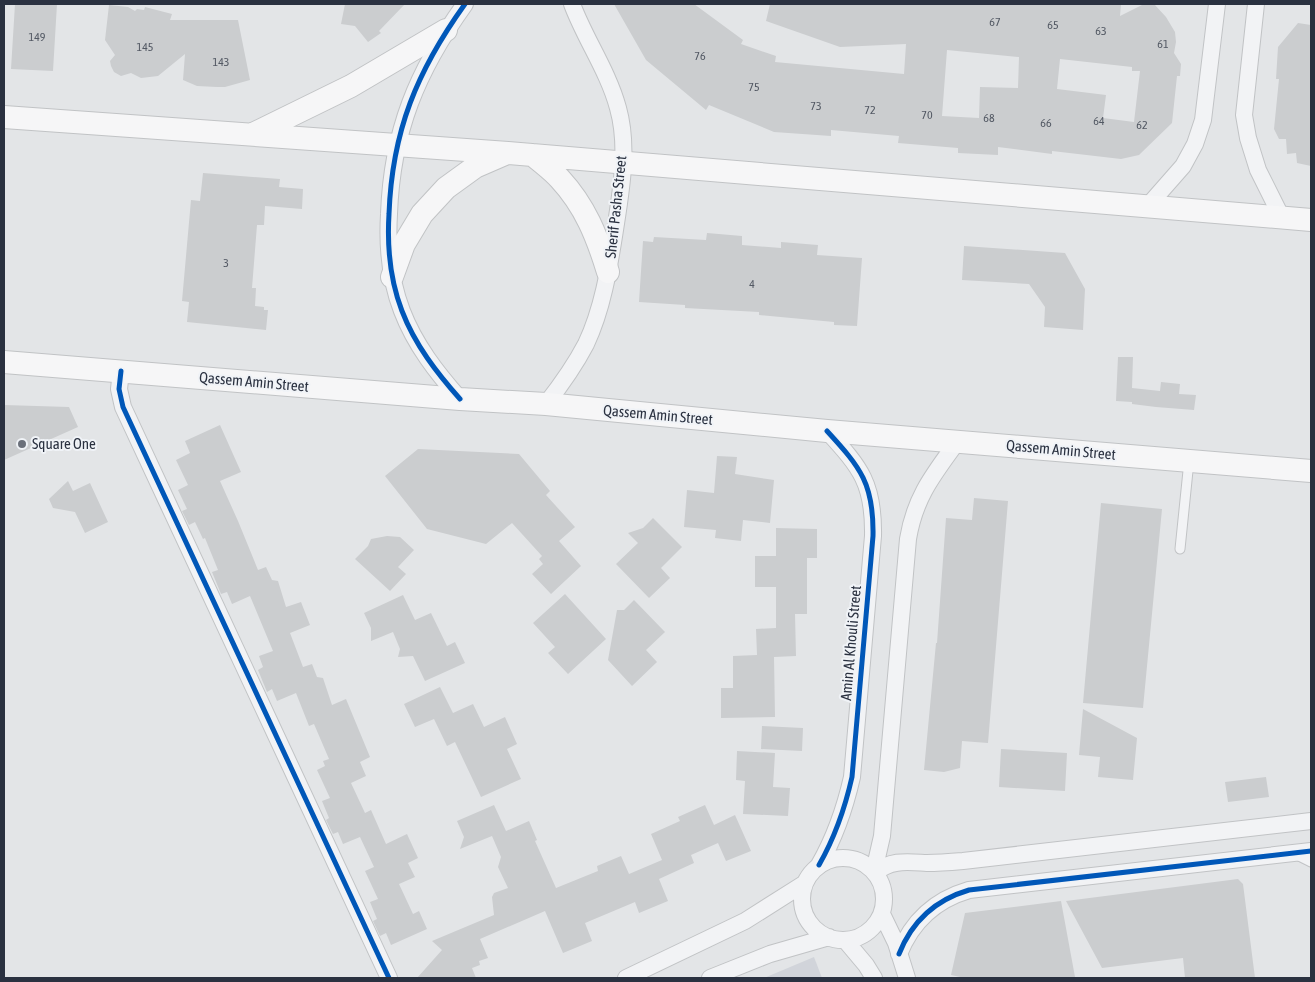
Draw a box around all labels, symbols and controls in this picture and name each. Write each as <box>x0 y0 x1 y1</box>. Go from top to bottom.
house number: 67 <box>989 15 1001 29</box>
house number: 65 <box>1047 18 1059 32</box>
house number: 63 <box>1095 24 1107 38</box>
house number: 149 <box>29 30 46 44</box>
house number: 61 <box>1157 37 1169 51</box>
house number: 145 <box>137 40 153 54</box>
house number: 76 <box>694 49 706 63</box>
house number: 143 <box>213 55 229 69</box>
house number: 75 <box>748 80 760 94</box>
house number: 73 <box>810 99 822 113</box>
house number: 72 <box>864 103 876 117</box>
house number: 70 <box>921 108 933 122</box>
house number: 68 <box>983 111 995 125</box>
house number: 64 <box>1093 114 1105 128</box>
house number: 66 <box>1040 116 1052 130</box>
house number: 62 <box>1136 118 1148 132</box>
street label: Sherif Pasha Street <box>602 155 629 259</box>
house number: 3 <box>223 256 229 270</box>
house number: 4 <box>749 277 755 291</box>
street label: Qassem Amin Street <box>199 368 309 395</box>
street label: Qassem Amin Street <box>603 401 713 428</box>
place label: Square One <box>32 435 96 452</box>
street label: Qassem Amin Street <box>1006 436 1116 463</box>
marker: Square One <box>16 438 28 450</box>
street label: Amin Al Khouli Street <box>837 585 864 701</box>

